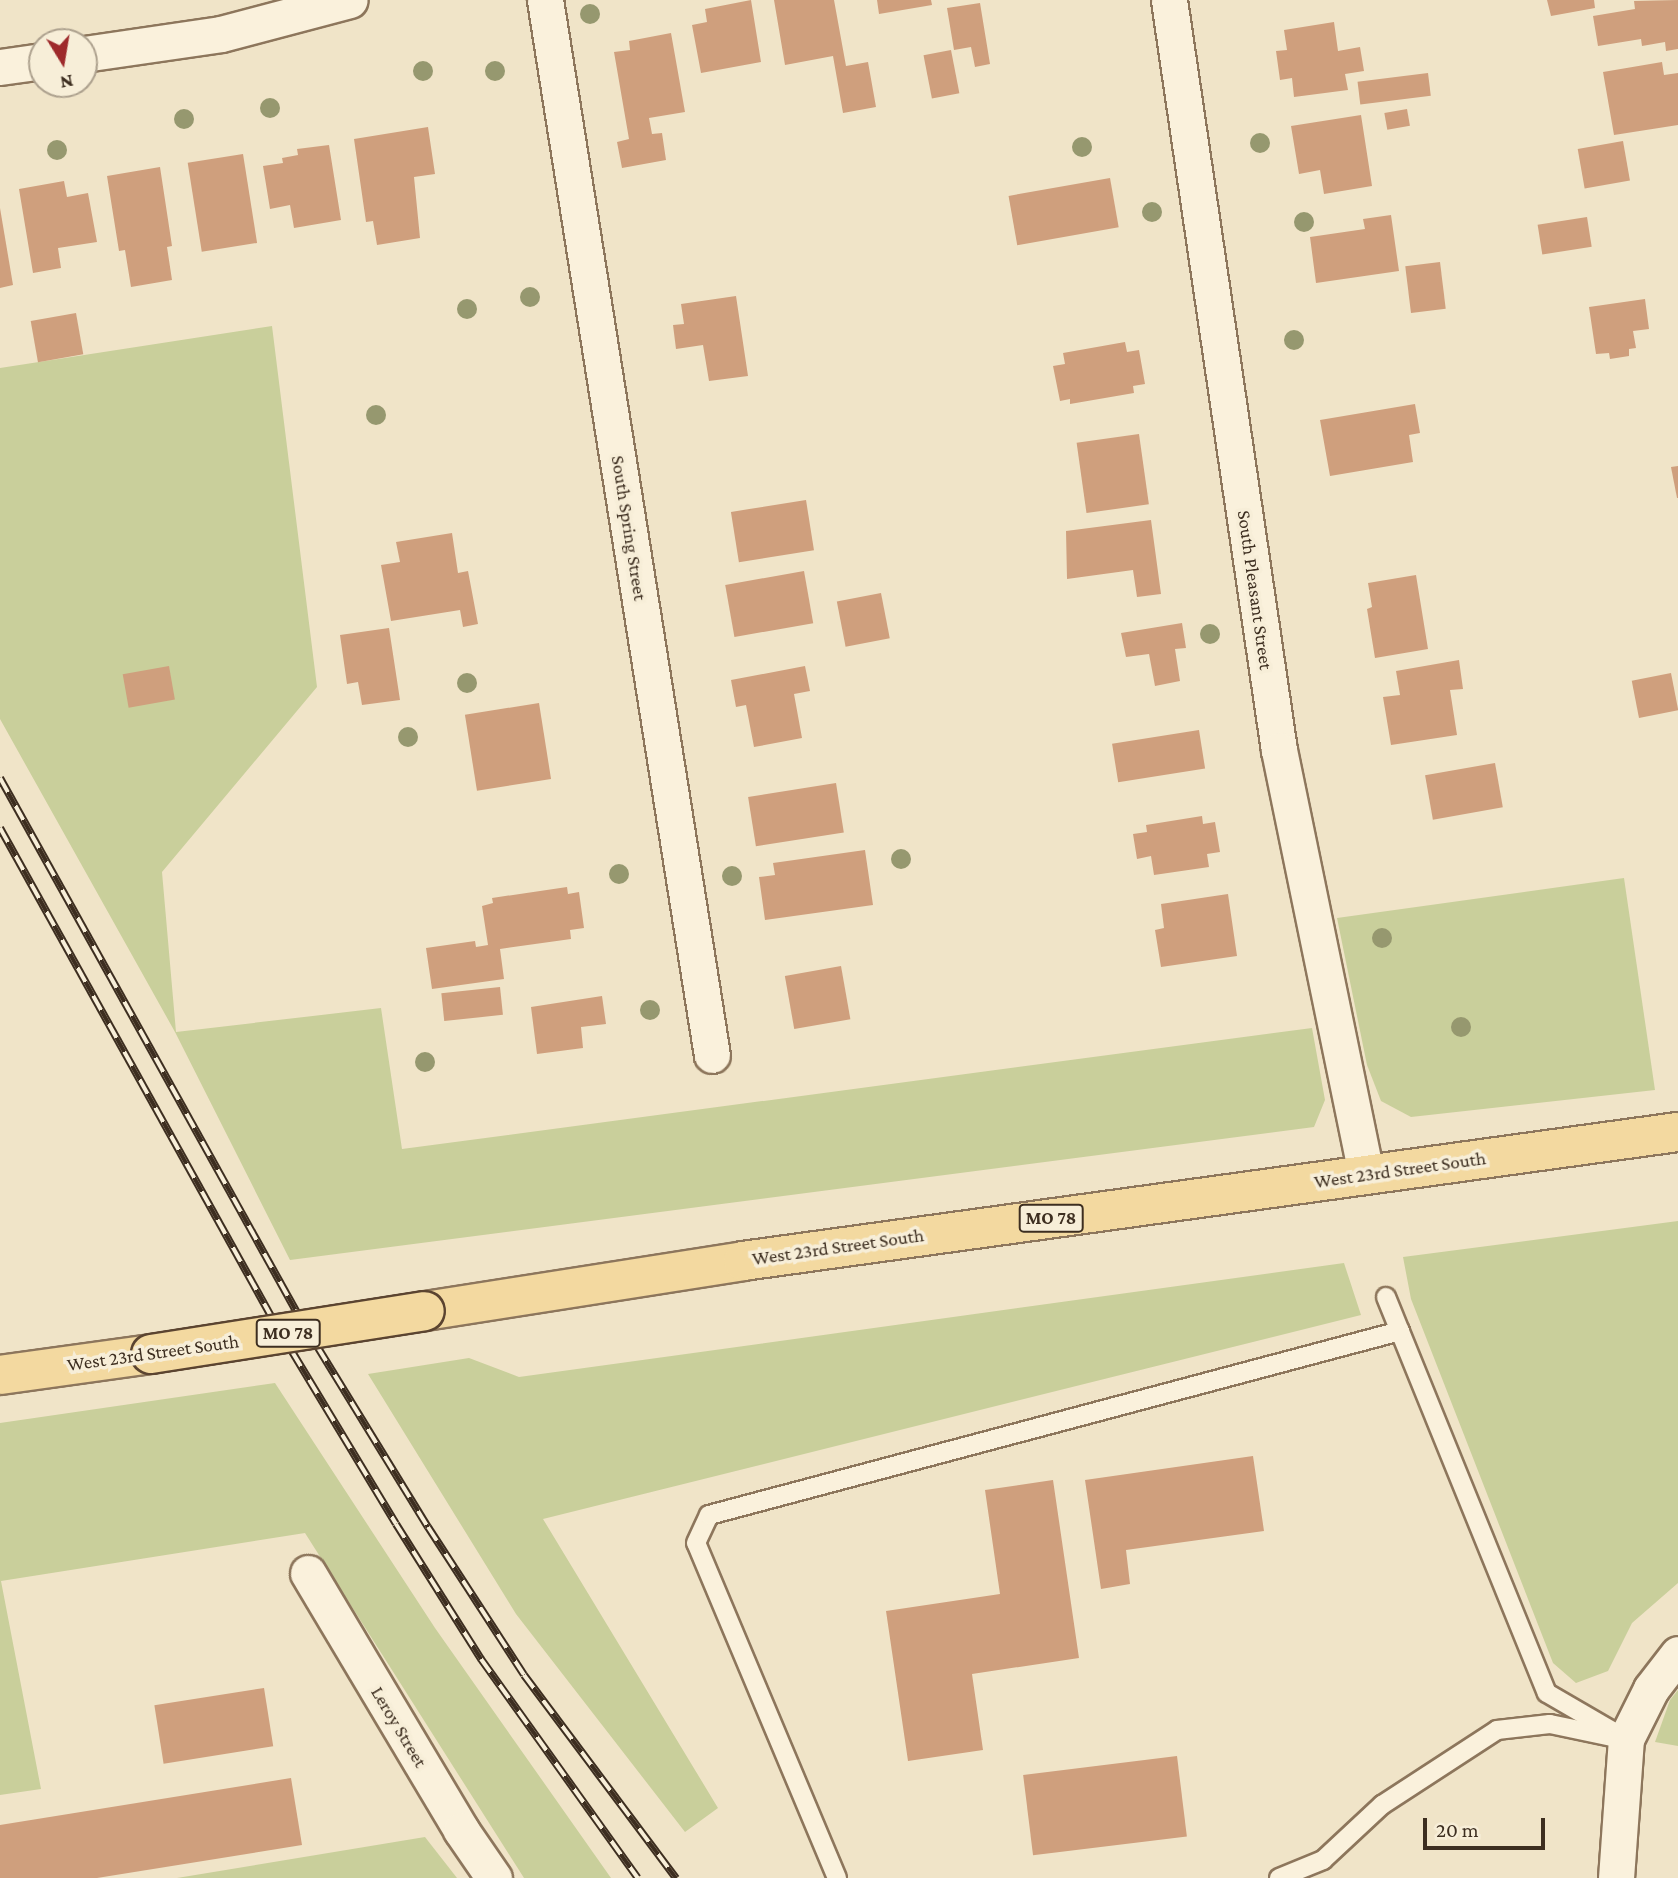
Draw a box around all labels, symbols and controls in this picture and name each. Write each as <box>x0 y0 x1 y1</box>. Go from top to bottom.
north arrow <box>28 28 98 98</box>
text: N <box>58 71 75 94</box>
street label: South Spring Street <box>606 454 652 602</box>
street label: South Pleasant Street <box>1233 509 1277 671</box>
street label: West 23rd Street South <box>1313 1147 1487 1193</box>
road number: MO 78 <box>1018 1204 1084 1232</box>
street label: West 23rd Street South <box>751 1224 925 1270</box>
road number: MO 78 <box>255 1318 321 1348</box>
street label: West 23rd Street South <box>66 1330 240 1376</box>
street label: Leroy Street <box>366 1682 432 1772</box>
scale bar <box>1426 1804 1548 1848</box>
text: 20 m <box>1436 1818 1479 1842</box>

